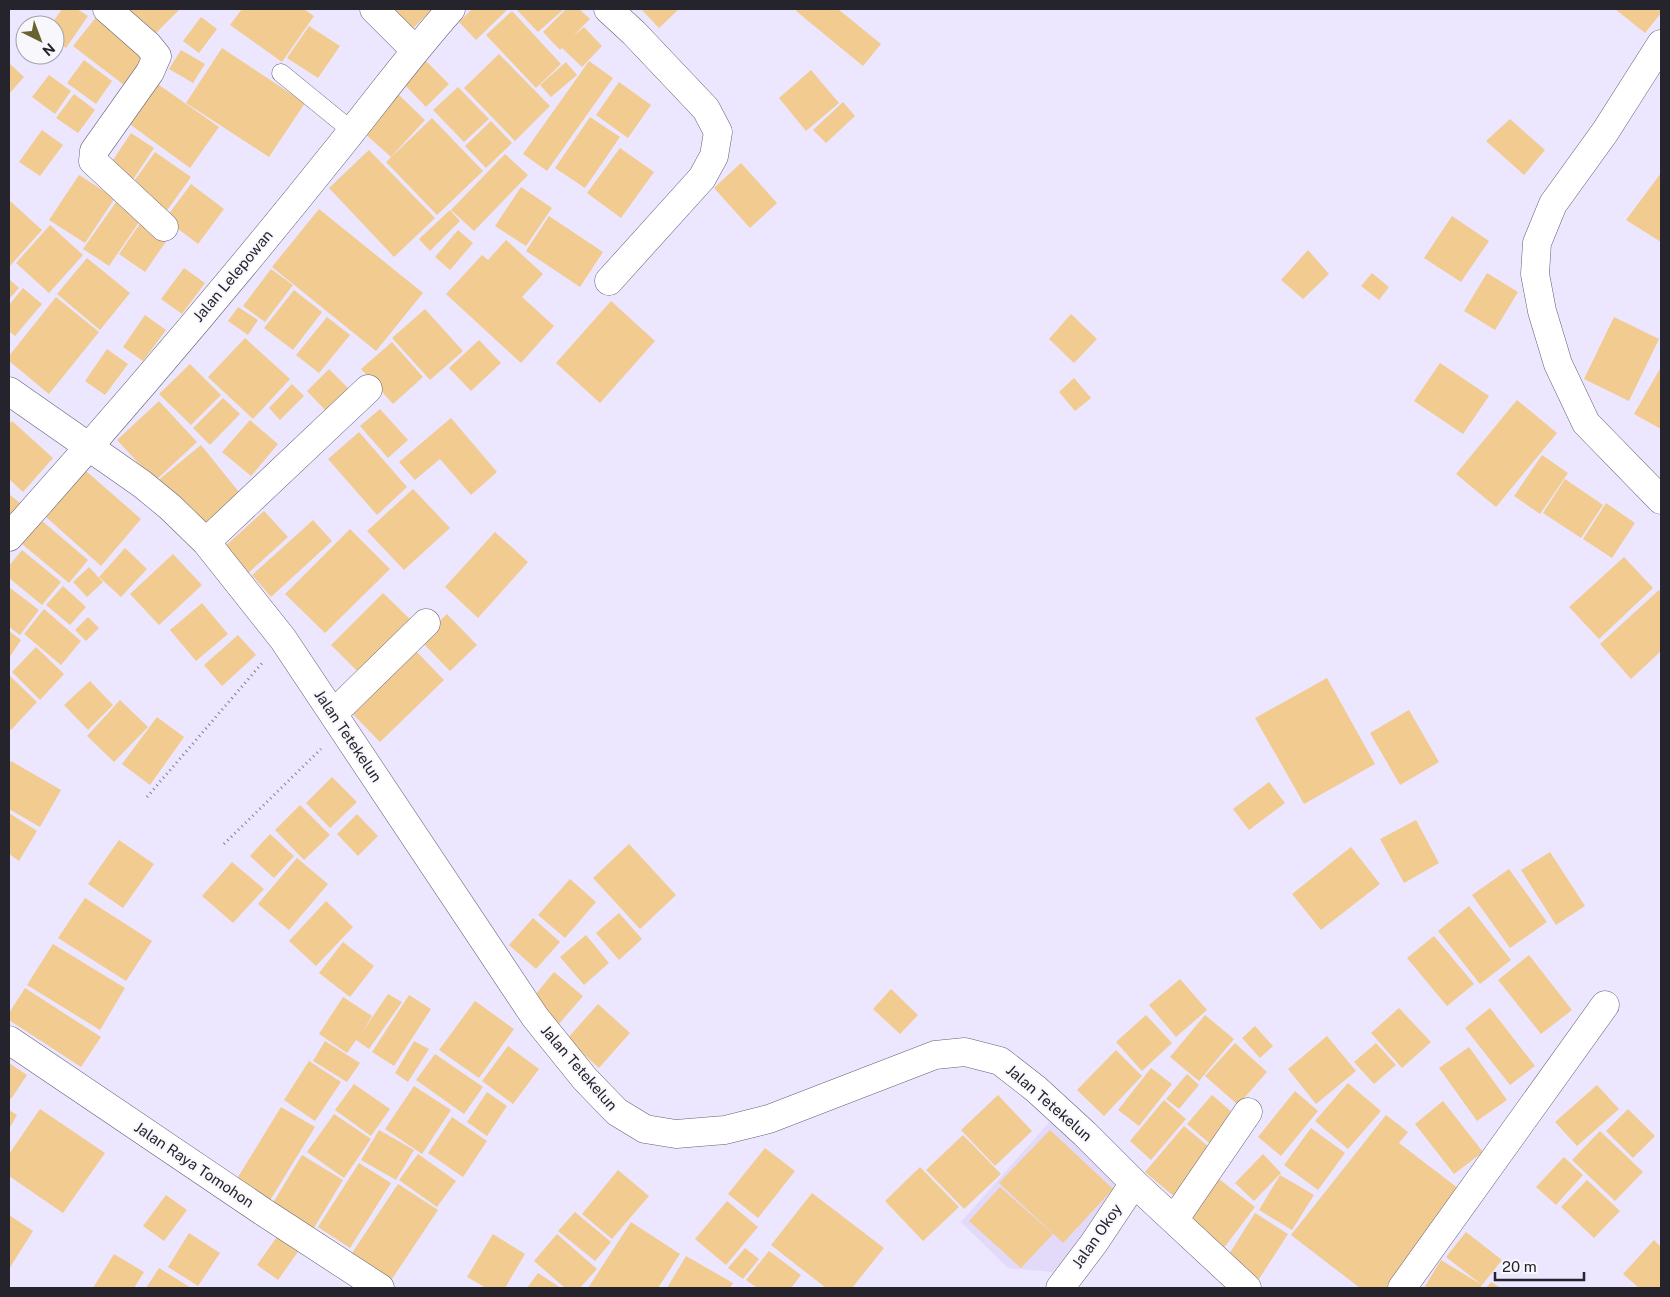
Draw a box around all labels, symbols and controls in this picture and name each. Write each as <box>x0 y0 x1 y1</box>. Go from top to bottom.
north arrow <box>15 15 65 65</box>
text: N <box>39 40 58 59</box>
street label: Jalan Lelepowan <box>189 226 276 325</box>
street label: Jalan Tetekelun <box>311 686 386 785</box>
street label: Jalan Tetekelun <box>538 1021 621 1114</box>
street label: Jalan Tetekelun <box>1003 1061 1096 1144</box>
street label: Jalan Raya Tomohon <box>131 1118 257 1211</box>
street label: Jalan Okoy <box>1068 1200 1125 1271</box>
scale bar <box>1495 1250 1584 1282</box>
text: 20 m <box>1502 1258 1537 1275</box>

